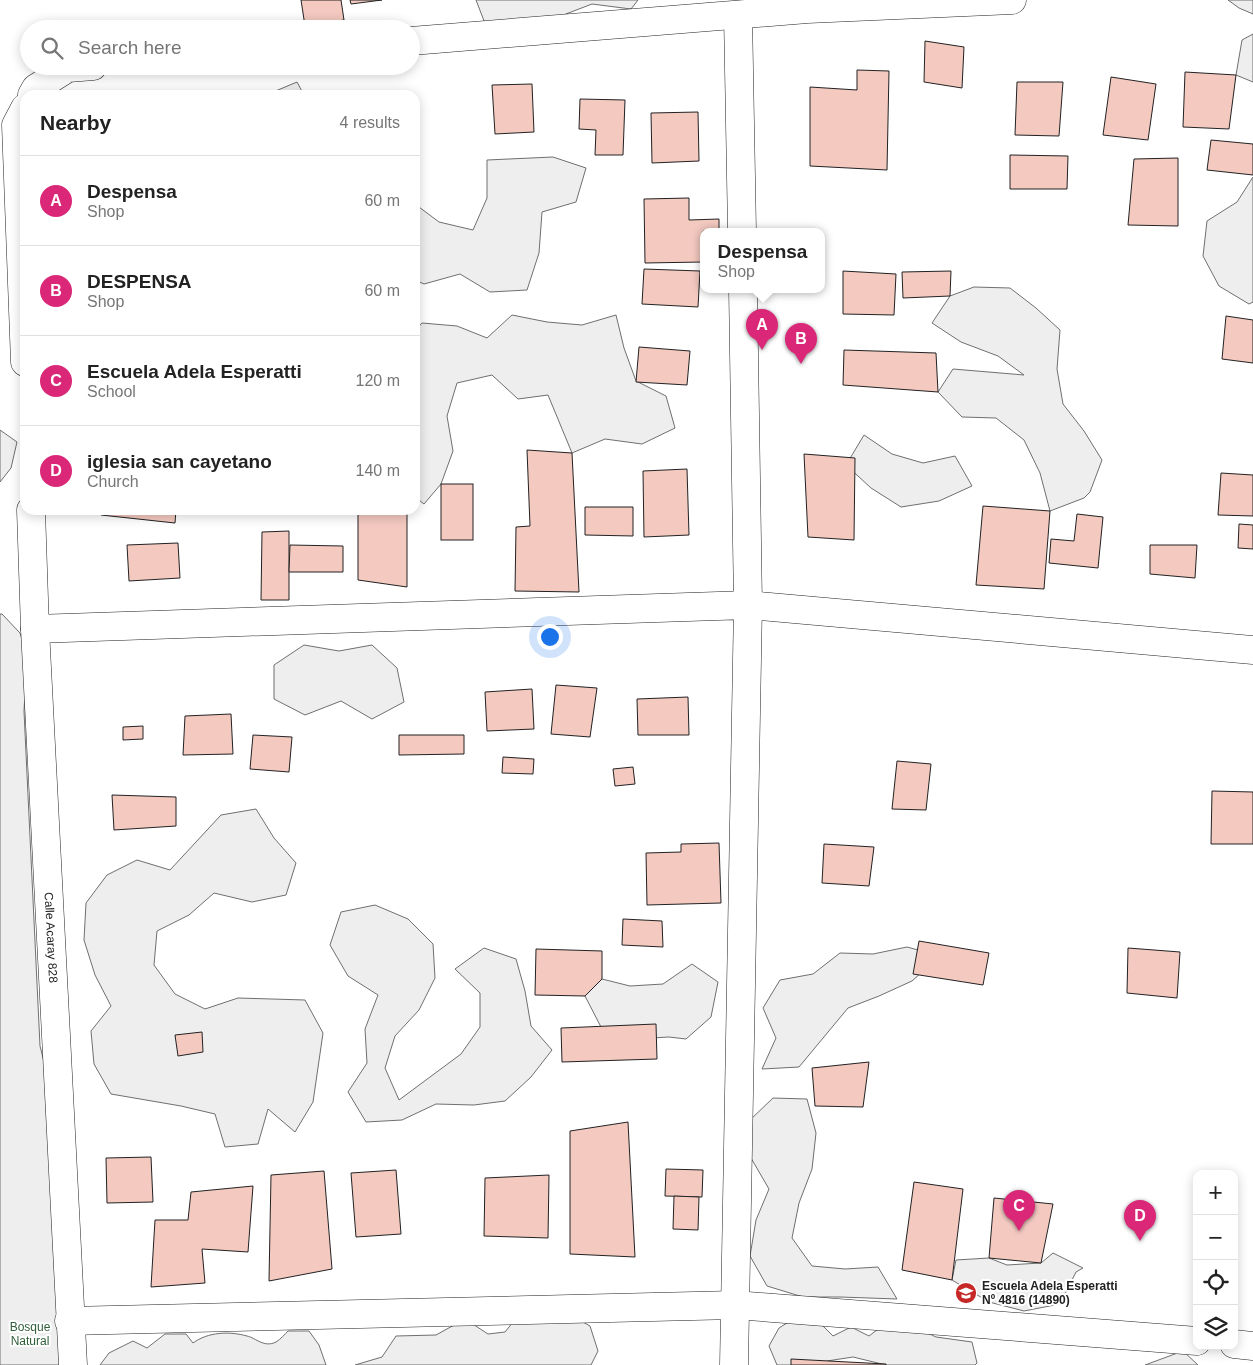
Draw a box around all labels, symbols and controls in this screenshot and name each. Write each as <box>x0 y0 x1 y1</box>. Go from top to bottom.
search box <box>20 20 420 75</box>
icon: search <box>38 34 66 62</box>
text: Search here <box>78 37 182 58</box>
text: Nearby <box>40 111 111 134</box>
text: 4 results <box>340 114 400 131</box>
text: Despensa <box>87 181 177 202</box>
text: A <box>50 192 62 209</box>
text: 60 m <box>364 192 400 209</box>
text: Shop <box>87 203 124 220</box>
popup <box>700 228 825 293</box>
text: Despensa <box>718 241 807 262</box>
text: Shop <box>718 263 755 280</box>
text: DESPENSA <box>87 271 192 292</box>
text: B <box>50 282 62 299</box>
text: 60 m <box>364 282 400 299</box>
text: Shop <box>87 293 124 310</box>
pin: A <box>746 309 778 350</box>
pin: B <box>785 323 817 364</box>
text: Escuela Adela Esperatti <box>87 361 302 382</box>
text: C <box>50 372 62 389</box>
text: 120 m <box>356 372 400 389</box>
text: School <box>87 383 136 400</box>
text: iglesia san cayetano <box>87 451 272 472</box>
text: D <box>50 462 62 479</box>
text: 140 m <box>356 462 400 479</box>
text: Church <box>87 473 139 490</box>
your location <box>537 624 563 650</box>
street label: Calle Acaray 828 <box>42 892 60 984</box>
map controls <box>1193 1170 1238 1350</box>
button: + <box>1193 1170 1238 1215</box>
pin: C <box>1003 1190 1035 1231</box>
pin: D <box>1124 1200 1156 1241</box>
button: − <box>1193 1215 1238 1260</box>
button: locate <box>1193 1260 1238 1305</box>
place label: Escuela Adela Esperatti Nº 4816 (14890) <box>982 1279 1118 1307</box>
school or university icon: Escuela Adela Esperatti Nº 4816 (14890) <box>954 1281 978 1305</box>
button: layers <box>1193 1305 1238 1350</box>
park label: Bosque Natural <box>10 1320 51 1348</box>

